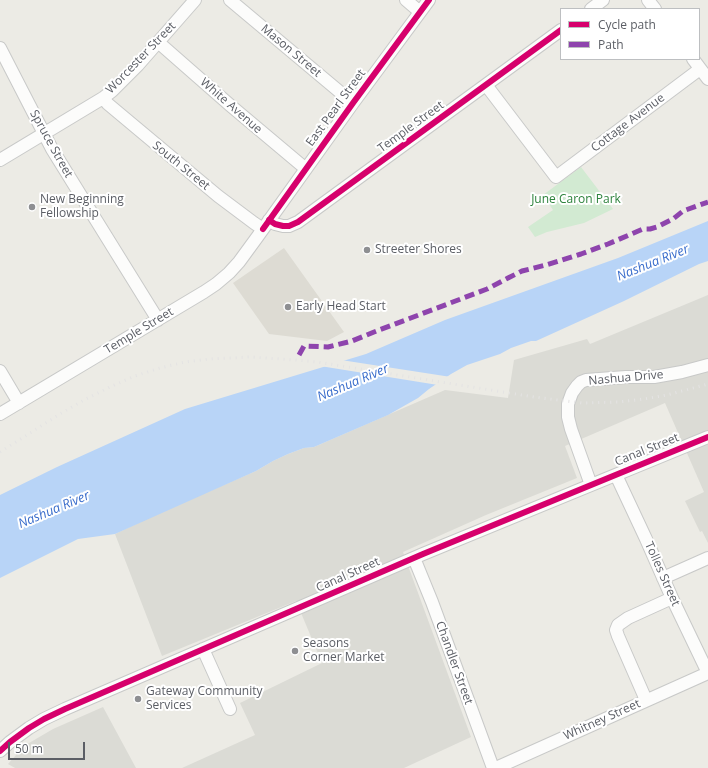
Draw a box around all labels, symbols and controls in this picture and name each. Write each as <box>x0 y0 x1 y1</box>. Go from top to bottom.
legend <box>560 8 700 60</box>
text: Cycle path <box>598 16 656 33</box>
street label: Worcester Street <box>103 19 179 97</box>
street label: Mason Street <box>258 22 324 80</box>
text: Path <box>598 36 624 53</box>
street label: East Pearl Street <box>303 67 369 149</box>
street label: White Avenue <box>197 75 265 137</box>
street label: Cottage Avenue <box>588 91 668 155</box>
street label: Temple Street <box>375 98 447 156</box>
street label: Spruce Street <box>26 108 76 180</box>
street label: South Street <box>149 139 213 193</box>
place label: New Beginning Fellowship <box>40 193 124 221</box>
park label: June Caron Park <box>531 193 621 207</box>
marker: New Beginning Fellowship <box>27 202 37 212</box>
water label: Nashua River <box>615 242 691 284</box>
place label: Streeter Shores <box>375 243 462 257</box>
marker: Streeter Shores <box>362 245 372 255</box>
place label: Early Head Start <box>296 300 386 314</box>
marker: Early Head Start <box>283 302 293 312</box>
street label: Temple Street <box>102 305 176 357</box>
water label: Nashua River <box>315 361 391 405</box>
street label: Nashua Drive <box>588 368 664 388</box>
street label: Canal Street <box>613 431 681 469</box>
water label: Nashua River <box>16 488 92 532</box>
street label: Tolles Street <box>641 540 683 608</box>
street label: Canal Street <box>314 555 382 595</box>
street label: Chandler Street <box>432 619 476 707</box>
place label: Seasons Corner Market <box>303 637 384 665</box>
marker: Seasons Corner Market <box>290 646 300 656</box>
place label: Gateway Community Services <box>146 685 263 713</box>
marker: Gateway Community Services <box>133 694 143 704</box>
street label: Whitney Street <box>561 697 643 743</box>
scale bar <box>10 734 87 760</box>
text: 50 m <box>15 740 43 757</box>

